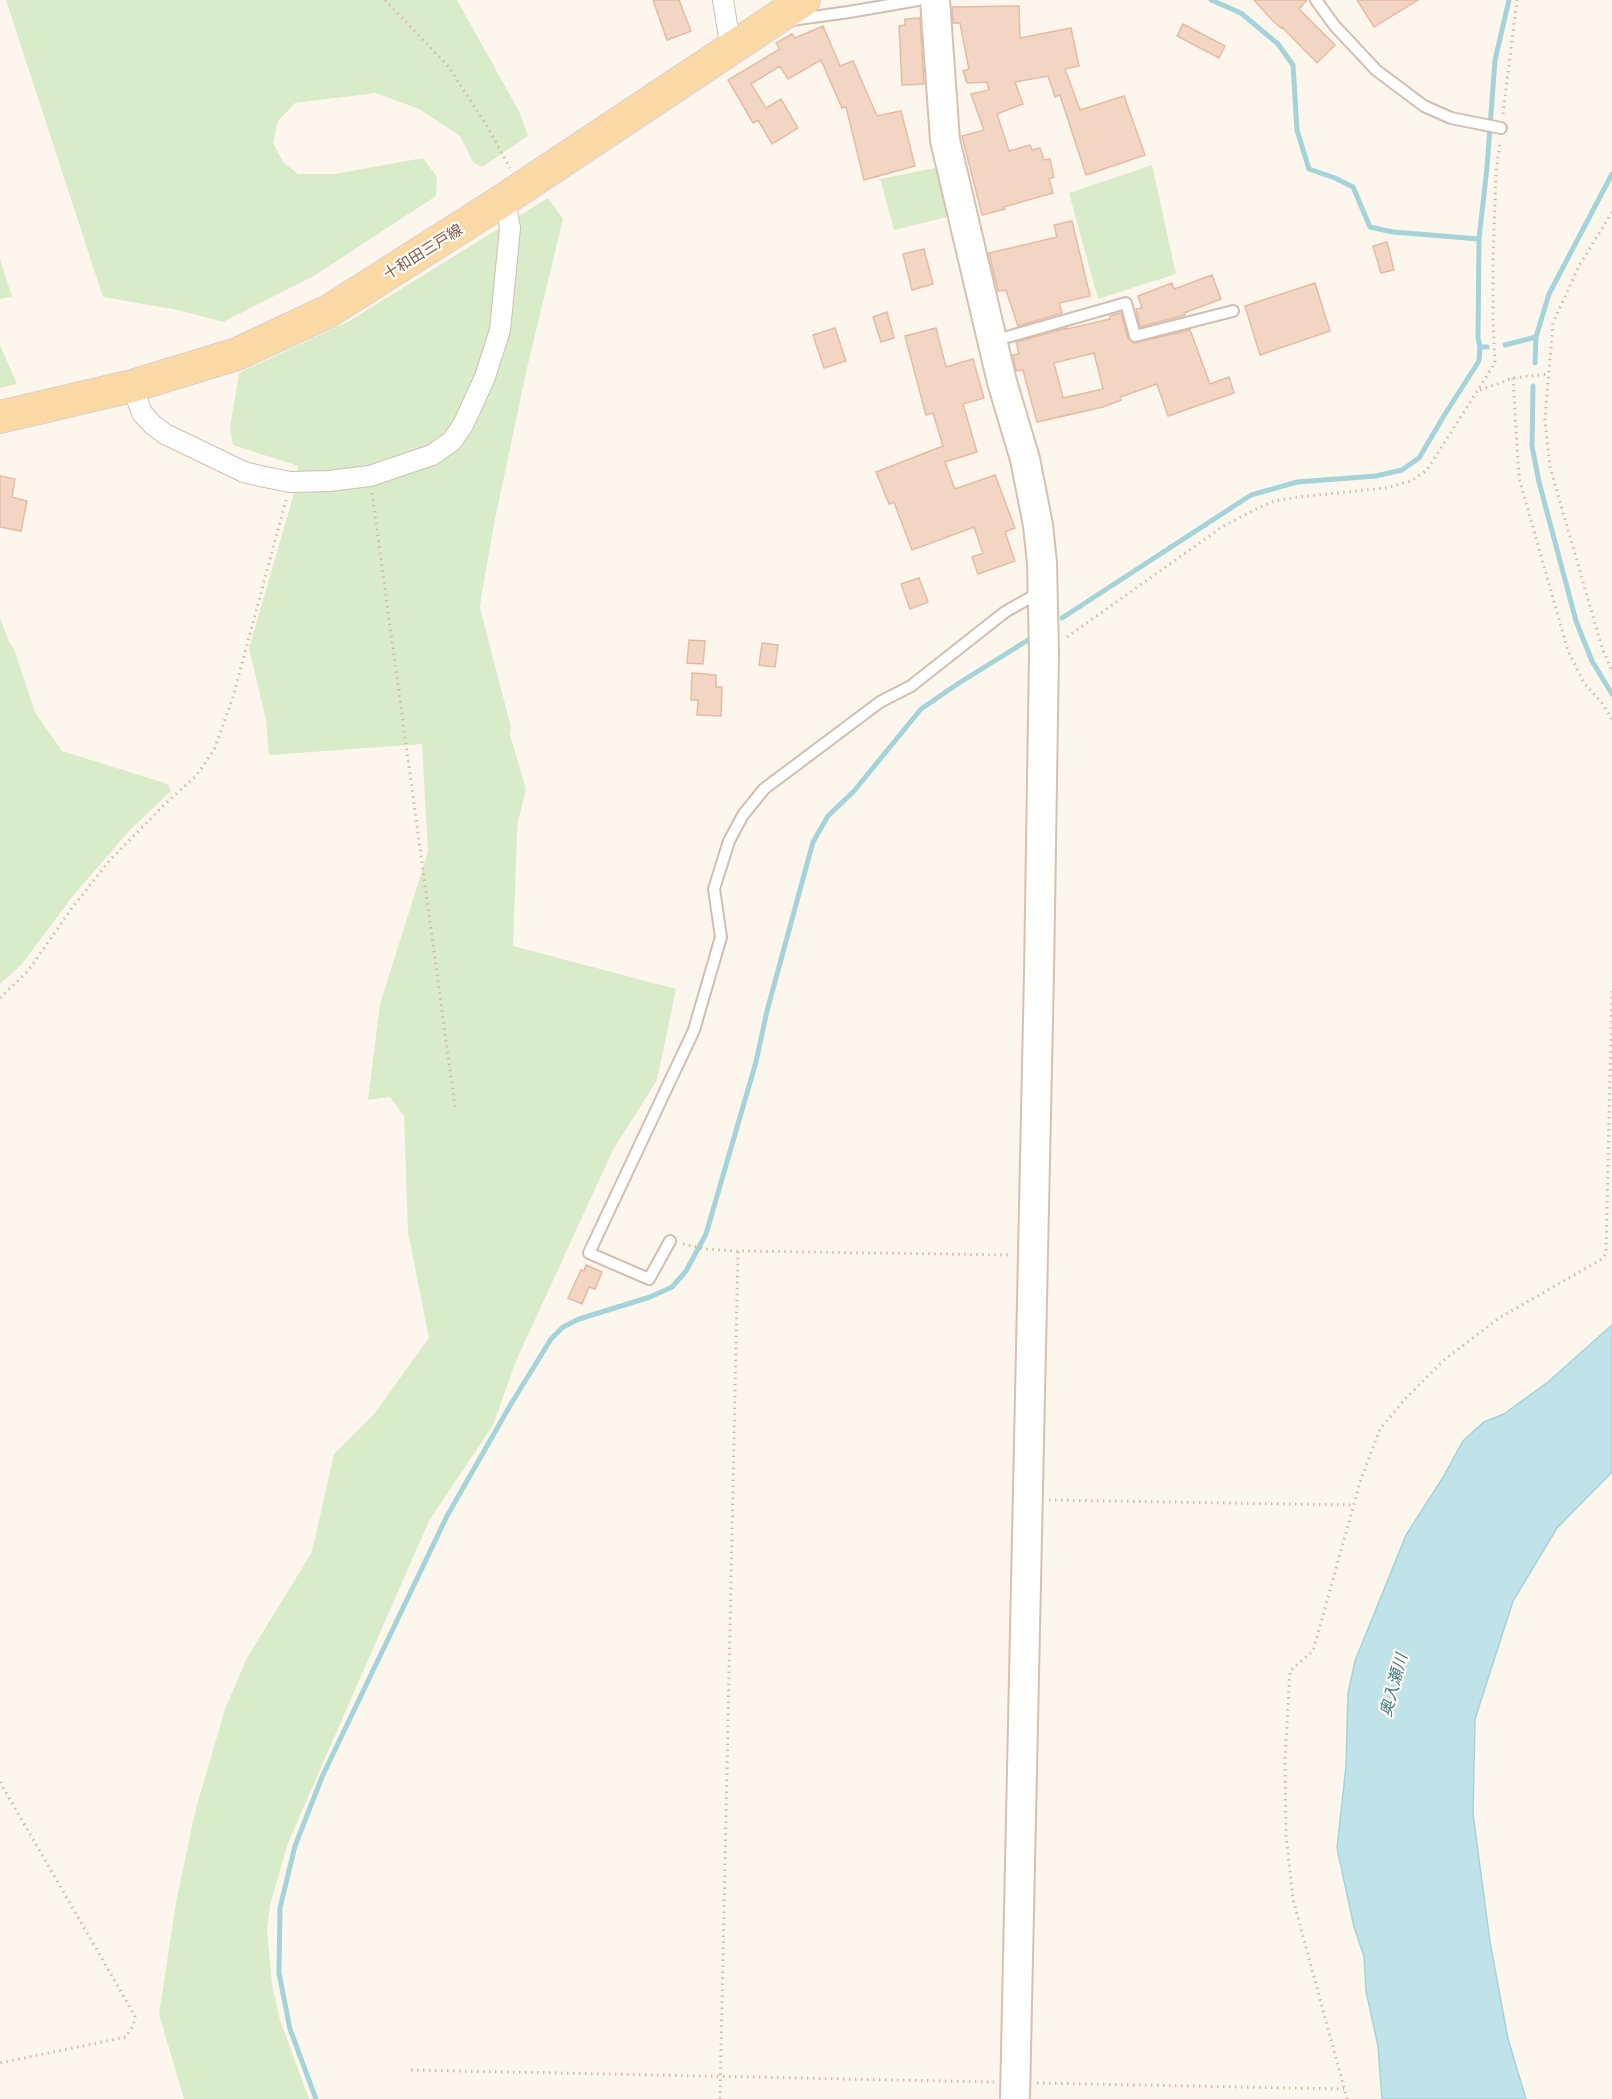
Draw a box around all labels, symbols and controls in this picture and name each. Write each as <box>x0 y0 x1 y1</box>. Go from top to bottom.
street label: 十和田三戸線 <box>380 220 466 283</box>
water label: 奥入瀬川 <box>1375 1650 1411 1719</box>

